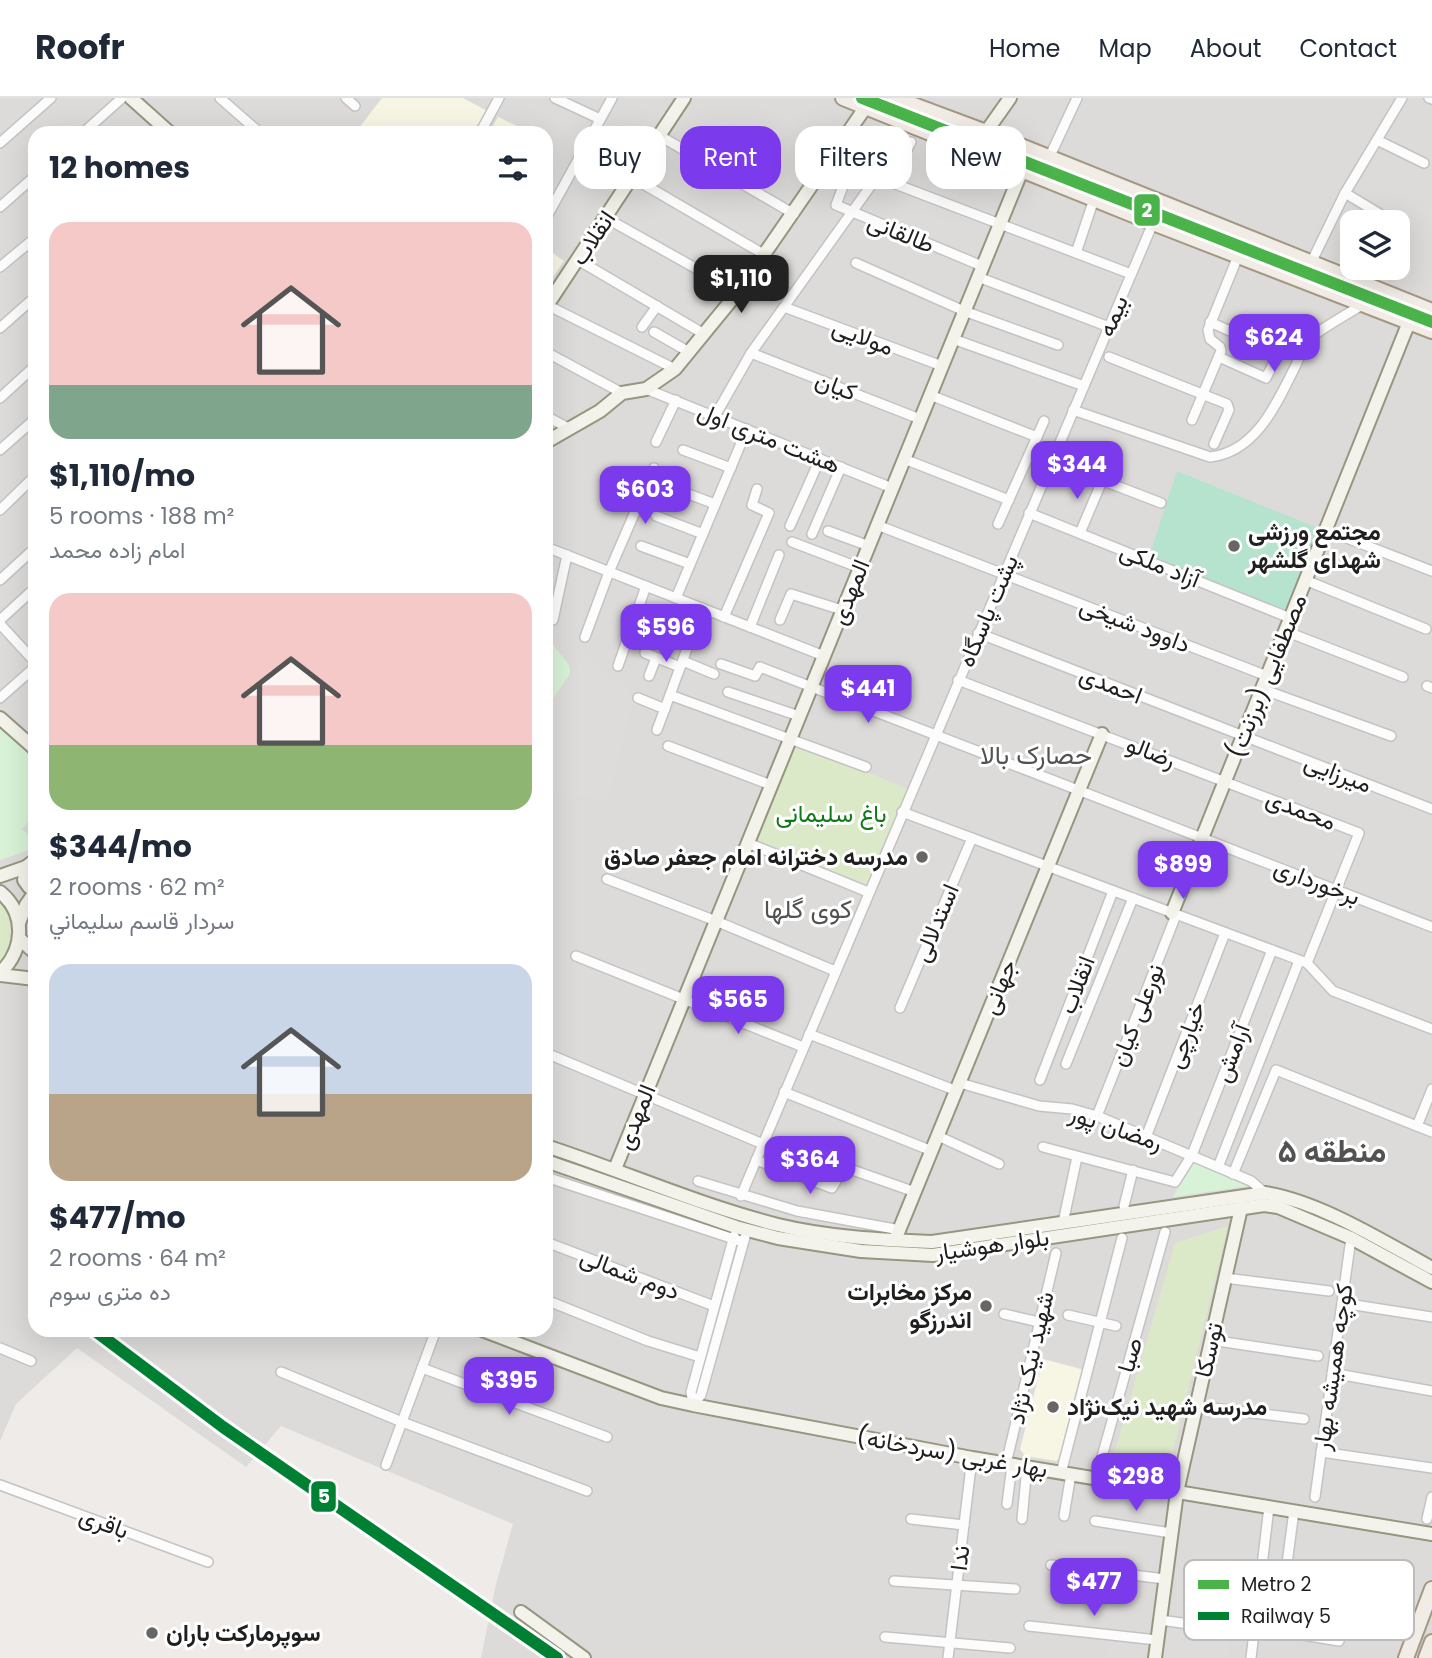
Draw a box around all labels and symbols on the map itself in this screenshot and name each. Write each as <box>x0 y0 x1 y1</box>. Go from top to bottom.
line badge: 2 <box>1133 193 1161 227</box>
text: 2 <box>1142 197 1153 224</box>
street label: انقلاب <box>562 204 623 272</box>
street label: طالقانی <box>863 204 940 261</box>
pin: $1,110 <box>684 256 798 315</box>
street label: بیمه <box>1089 290 1136 342</box>
street label: مولایی <box>828 310 899 363</box>
pin: $624 <box>1233 314 1315 374</box>
street label: کیان <box>811 363 862 408</box>
street label: هشت متری اول <box>693 394 845 481</box>
pin: $344 <box>1036 442 1118 501</box>
pin: $603 <box>604 466 686 526</box>
place label: مجتمع ورزشی شهدای گلشهر <box>1247 515 1381 576</box>
street label: آزاد ملکی <box>1115 534 1207 596</box>
marker: مجتمع ورزشی شهدای گلشهر <box>1226 538 1242 554</box>
street label: پشت پاسگاه <box>949 550 1026 672</box>
street label: المهدی <box>822 554 878 629</box>
street label: داوود شیخی <box>1075 588 1195 661</box>
street label: مصطفایی (برزنت) <box>1219 589 1314 763</box>
pin: $596 <box>625 604 707 664</box>
street label: احمدی <box>1075 657 1147 712</box>
pin: $441 <box>827 666 909 725</box>
street label: رضالو <box>1122 727 1181 776</box>
district label: حصارک بالا <box>980 737 1092 773</box>
street label: میرزایی <box>1300 745 1377 800</box>
street label: محمدی <box>1261 781 1341 838</box>
park label: باغ سلیمانی <box>775 797 887 830</box>
place label: مدرسه دخترانه امام جعفر صادق <box>604 840 908 873</box>
pin: $899 <box>1142 842 1224 901</box>
marker: مدرسه دخترانه امام جعفر صادق <box>914 849 930 865</box>
street label: برخورداری <box>1269 850 1365 913</box>
street label: استدلالی <box>904 879 967 967</box>
district label: کوی گلها <box>764 891 852 927</box>
street label: انقلاب <box>1050 951 1103 1019</box>
street label: جهانی <box>973 954 1024 1019</box>
street label: نورعلی کیان <box>1101 959 1172 1071</box>
pin: $565 <box>697 976 779 1036</box>
street label: خیارچی <box>1158 997 1213 1073</box>
street label: آرامش <box>1205 1017 1259 1087</box>
street label: المهدی <box>608 1079 664 1154</box>
street label: رمضان پور <box>1064 1096 1167 1159</box>
district label: منطقه ۵ <box>1278 1128 1387 1173</box>
pin: $364 <box>769 1136 851 1196</box>
street label: بلوار هوشیار <box>932 1220 1051 1269</box>
street label: دوم شمالی <box>576 1239 685 1308</box>
place label: مرکز مخابرات اندرزگو <box>847 1275 972 1336</box>
street label: کوچه همیشه بهار <box>1304 1281 1361 1453</box>
street label: شهید نیک نژاد <box>999 1288 1062 1428</box>
marker: مرکز مخابرات اندرزگو <box>978 1298 994 1314</box>
street label: توسکا <box>1186 1319 1231 1381</box>
street label: صبا <box>1109 1334 1150 1376</box>
pin: $395 <box>468 1358 550 1417</box>
place label: مدرسه شهید نیک‌نژاد <box>1067 1390 1267 1423</box>
marker: مدرسه شهید نیک‌نژاد <box>1045 1399 1061 1415</box>
street label: بهار غربی (سردخانه) <box>854 1419 1050 1486</box>
pin: $298 <box>1095 1454 1177 1513</box>
line badge: 5 <box>310 1480 337 1513</box>
text: 5 <box>318 1483 330 1510</box>
street label: باقری <box>75 1498 134 1547</box>
street label: ندا <box>942 1543 977 1572</box>
pin: $477 <box>1053 1558 1135 1618</box>
legend <box>1184 1560 1414 1640</box>
text: Metro 2 <box>1241 1571 1311 1598</box>
text: Railway 5 <box>1241 1603 1331 1630</box>
place label: سوپرمارکت باران <box>166 1616 321 1649</box>
marker: سوپرمارکت باران <box>144 1625 160 1641</box>

